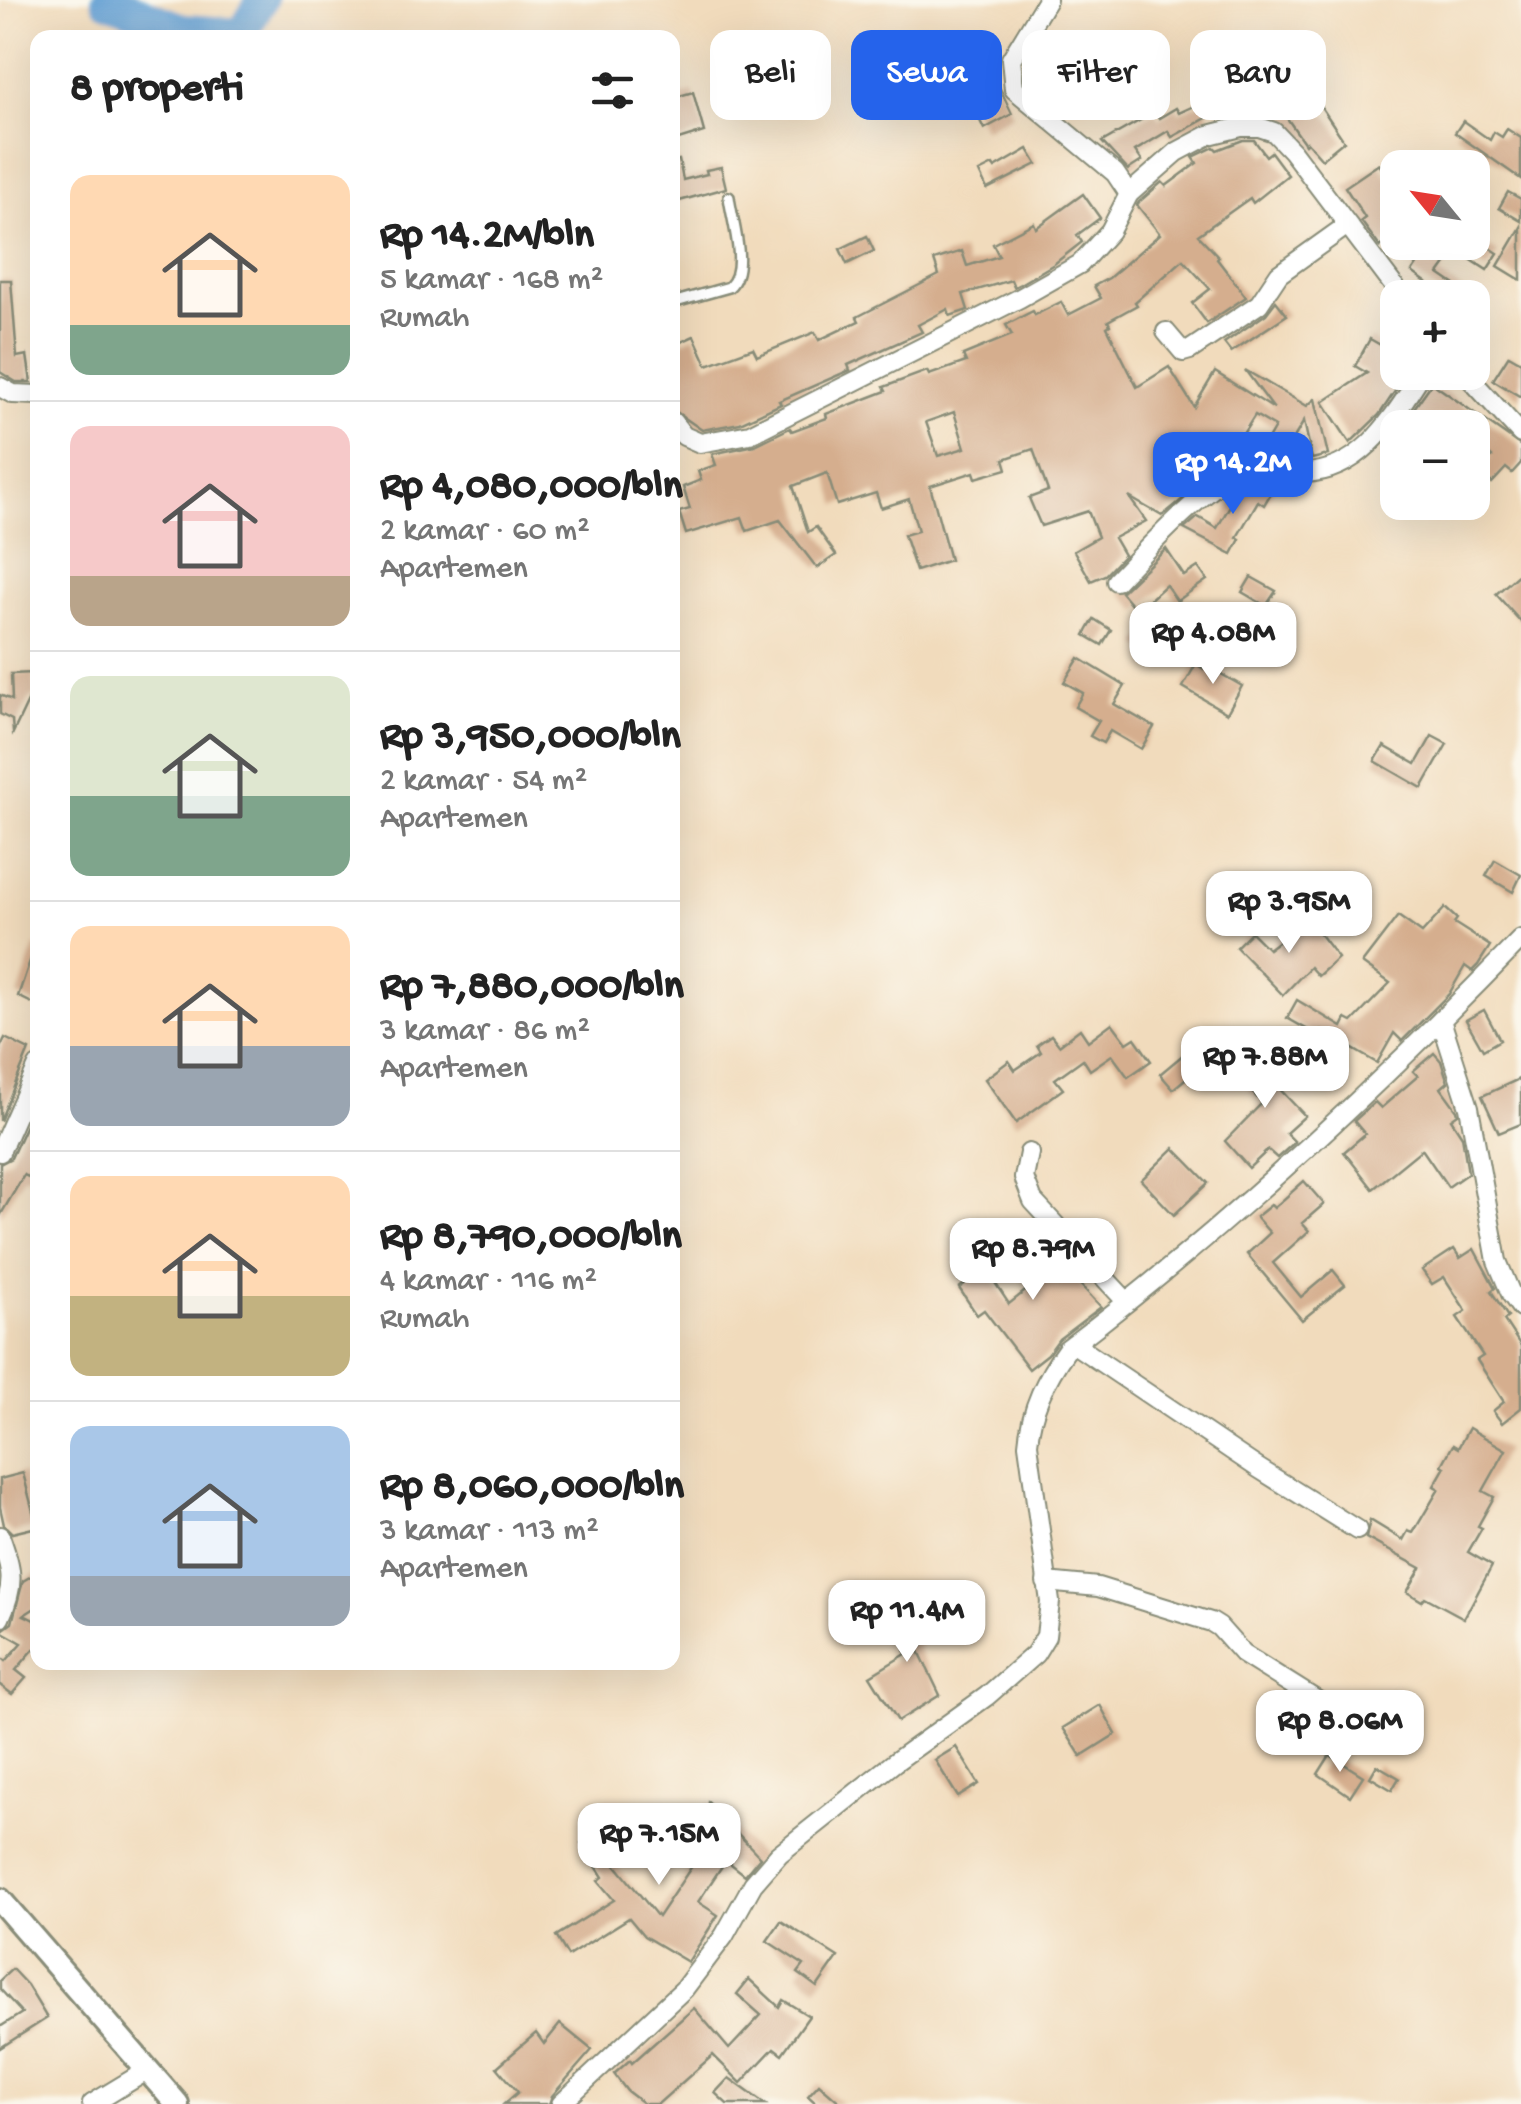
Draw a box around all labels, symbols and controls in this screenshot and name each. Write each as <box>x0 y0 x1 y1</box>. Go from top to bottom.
chip: Beli <box>710 30 831 120</box>
chip: Sewa <box>851 30 1002 120</box>
chip: Filter <box>1022 30 1170 120</box>
chip: Baru <box>1190 30 1326 120</box>
icon: filters <box>585 63 640 118</box>
text: 8 properti <box>70 66 244 115</box>
north arrow <box>1380 150 1490 260</box>
map controls <box>1380 150 1490 520</box>
text: Rp 14.2M/bln <box>380 213 594 262</box>
icon: home <box>150 215 270 335</box>
text: 5 kamar · 168 m² <box>380 262 603 300</box>
button: + <box>1380 280 1490 390</box>
text: Rumah <box>380 300 469 338</box>
button: − <box>1380 410 1490 520</box>
pin: Rp 14.2M <box>1130 432 1336 517</box>
text: Rp 14.2M <box>1175 445 1291 483</box>
text: Rp 4,080,000/bln <box>380 464 683 513</box>
icon: home <box>150 466 270 586</box>
text: 2 kamar · 60 m² <box>380 513 590 551</box>
text: Apartemen <box>380 551 528 589</box>
pin: Rp 4.08M <box>1110 602 1316 687</box>
text: Rp 4.08M <box>1151 615 1275 653</box>
text: Rp 3,950,000/bln <box>380 714 681 763</box>
icon: home <box>150 716 270 836</box>
text: 2 kamar · 54 m² <box>380 763 587 801</box>
text: Apartemen <box>380 801 528 839</box>
pin: Rp 3.95M <box>1186 871 1392 956</box>
text: Rp 3.95M <box>1228 884 1350 922</box>
text: Rp 7,880,000/bln <box>380 964 684 1013</box>
icon: home <box>150 966 270 1086</box>
text: 3 kamar · 86 m² <box>380 1013 590 1051</box>
pin: Rp 7.88M <box>1162 1026 1368 1111</box>
text: Rp 7.88M <box>1203 1039 1327 1077</box>
text: Apartemen <box>380 1051 528 1089</box>
text: Rp 8,790,000/bln <box>380 1214 682 1263</box>
icon: home <box>150 1216 270 1336</box>
pin: Rp 8.79M <box>930 1218 1136 1303</box>
text: Rp 8.79M <box>972 1231 1094 1269</box>
text: 4 kamar · 116 m² <box>380 1263 597 1301</box>
text: Rumah <box>380 1301 469 1339</box>
text: Rp 8,060,000/bln <box>380 1464 684 1513</box>
icon: home <box>150 1466 270 1586</box>
text: 3 kamar · 113 m² <box>380 1513 599 1551</box>
text: Apartemen <box>380 1551 528 1589</box>
pin: Rp 11.4M <box>804 1580 1010 1665</box>
text: Rp 11.4M <box>850 1593 964 1631</box>
pin: Rp 8.06M <box>1237 1690 1443 1775</box>
text: Rp 8.06M <box>1278 1703 1402 1741</box>
pin: Rp 7.15M <box>556 1803 762 1888</box>
text: Rp 7.15M <box>600 1816 718 1854</box>

